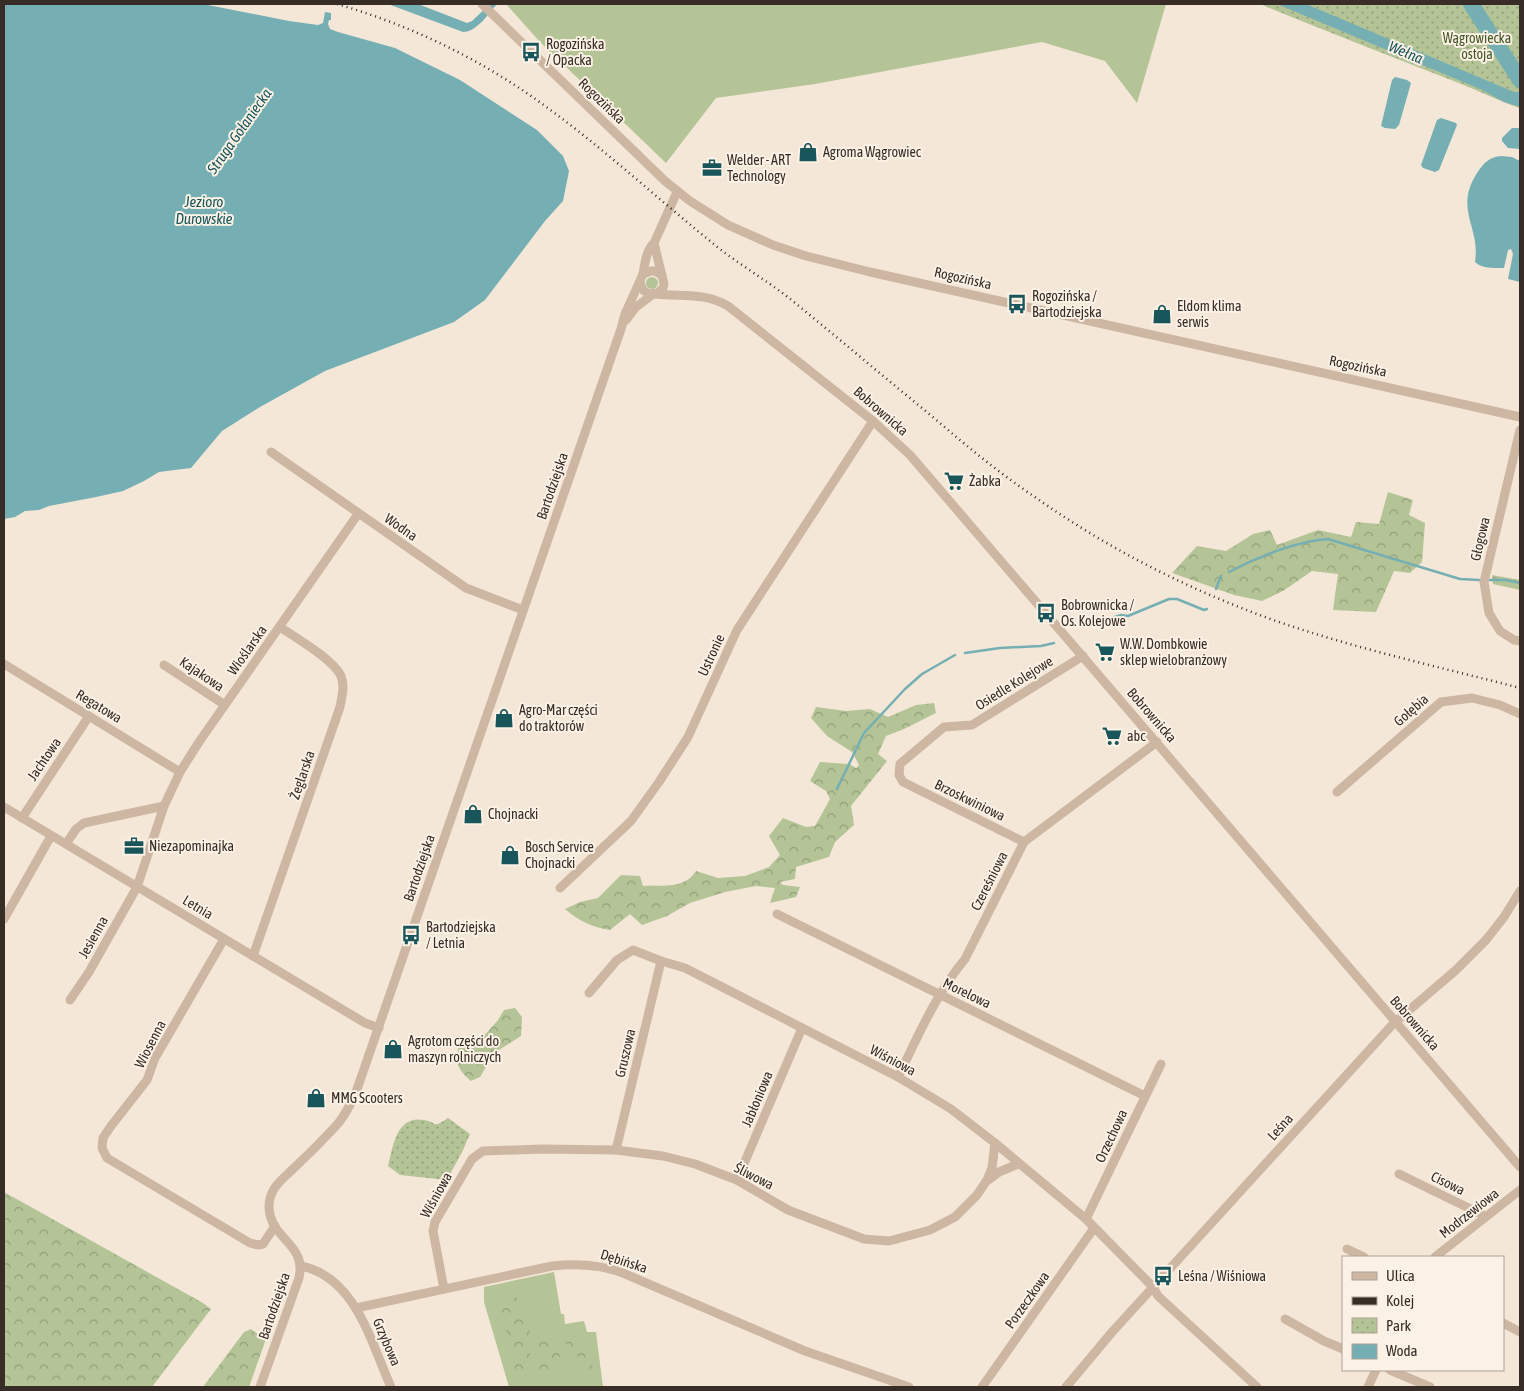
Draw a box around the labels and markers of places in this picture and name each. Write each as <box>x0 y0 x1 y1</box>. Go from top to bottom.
place label: Rogozińska / Opacka <box>546 36 604 68</box>
bus stop icon: Rogozińska / Opacka <box>520 41 542 63</box>
shop icon: Agroma Wągrowiec <box>797 141 819 163</box>
place label: Agroma Wągrowiec <box>823 144 922 160</box>
place label: Welder - ART Technology <box>727 152 791 184</box>
office icon: Welder - ART Technology <box>701 157 723 179</box>
place label: Rogozińska / Bartodziejska <box>1032 288 1102 320</box>
bus stop icon: Rogozińska / Bartodziejska <box>1006 293 1028 315</box>
place label: Eldom klima serwis <box>1177 298 1241 330</box>
shop icon: Eldom klima serwis <box>1151 303 1173 325</box>
supermarket icon: Żabka <box>943 470 965 492</box>
place label: Żabka <box>969 473 1001 489</box>
place label: Bobrownicka / Os. Kolejowe <box>1061 597 1135 629</box>
bus stop icon: Bobrownicka / Os. Kolejowe <box>1035 602 1057 624</box>
place label: W.W. Dombkowie sklep wielobranżowy <box>1120 636 1227 668</box>
supermarket icon: W.W. Dombkowie sklep wielobranżowy <box>1094 641 1116 663</box>
place label: Agro-Mar części do traktorów <box>519 702 598 734</box>
shop icon: Agro-Mar części do traktorów <box>493 707 515 729</box>
supermarket icon: abc <box>1101 725 1123 747</box>
place label: abc <box>1127 728 1146 744</box>
shop icon: Chojnacki <box>462 803 484 825</box>
place label: Chojnacki <box>488 806 538 822</box>
office icon: Niezapominajka <box>123 835 145 857</box>
place label: Niezapominajka <box>149 838 234 854</box>
place label: Bosch Service Chojnacki <box>525 839 594 871</box>
shop icon: Bosch Service Chojnacki <box>499 844 521 866</box>
place label: Bartodziejska / Letnia <box>426 919 496 951</box>
bus stop icon: Bartodziejska / Letnia <box>400 924 422 946</box>
place label: Agrotom części do maszyn rolniczych <box>408 1033 501 1065</box>
shop icon: Agrotom części do maszyn rolniczych <box>382 1038 404 1060</box>
shop icon: MMG Scooters <box>305 1087 327 1109</box>
place label: MMG Scooters <box>331 1090 403 1106</box>
bus stop icon: Leśna / Wiśniowa <box>1152 1265 1174 1287</box>
place label: Leśna / Wiśniowa <box>1178 1268 1266 1284</box>

